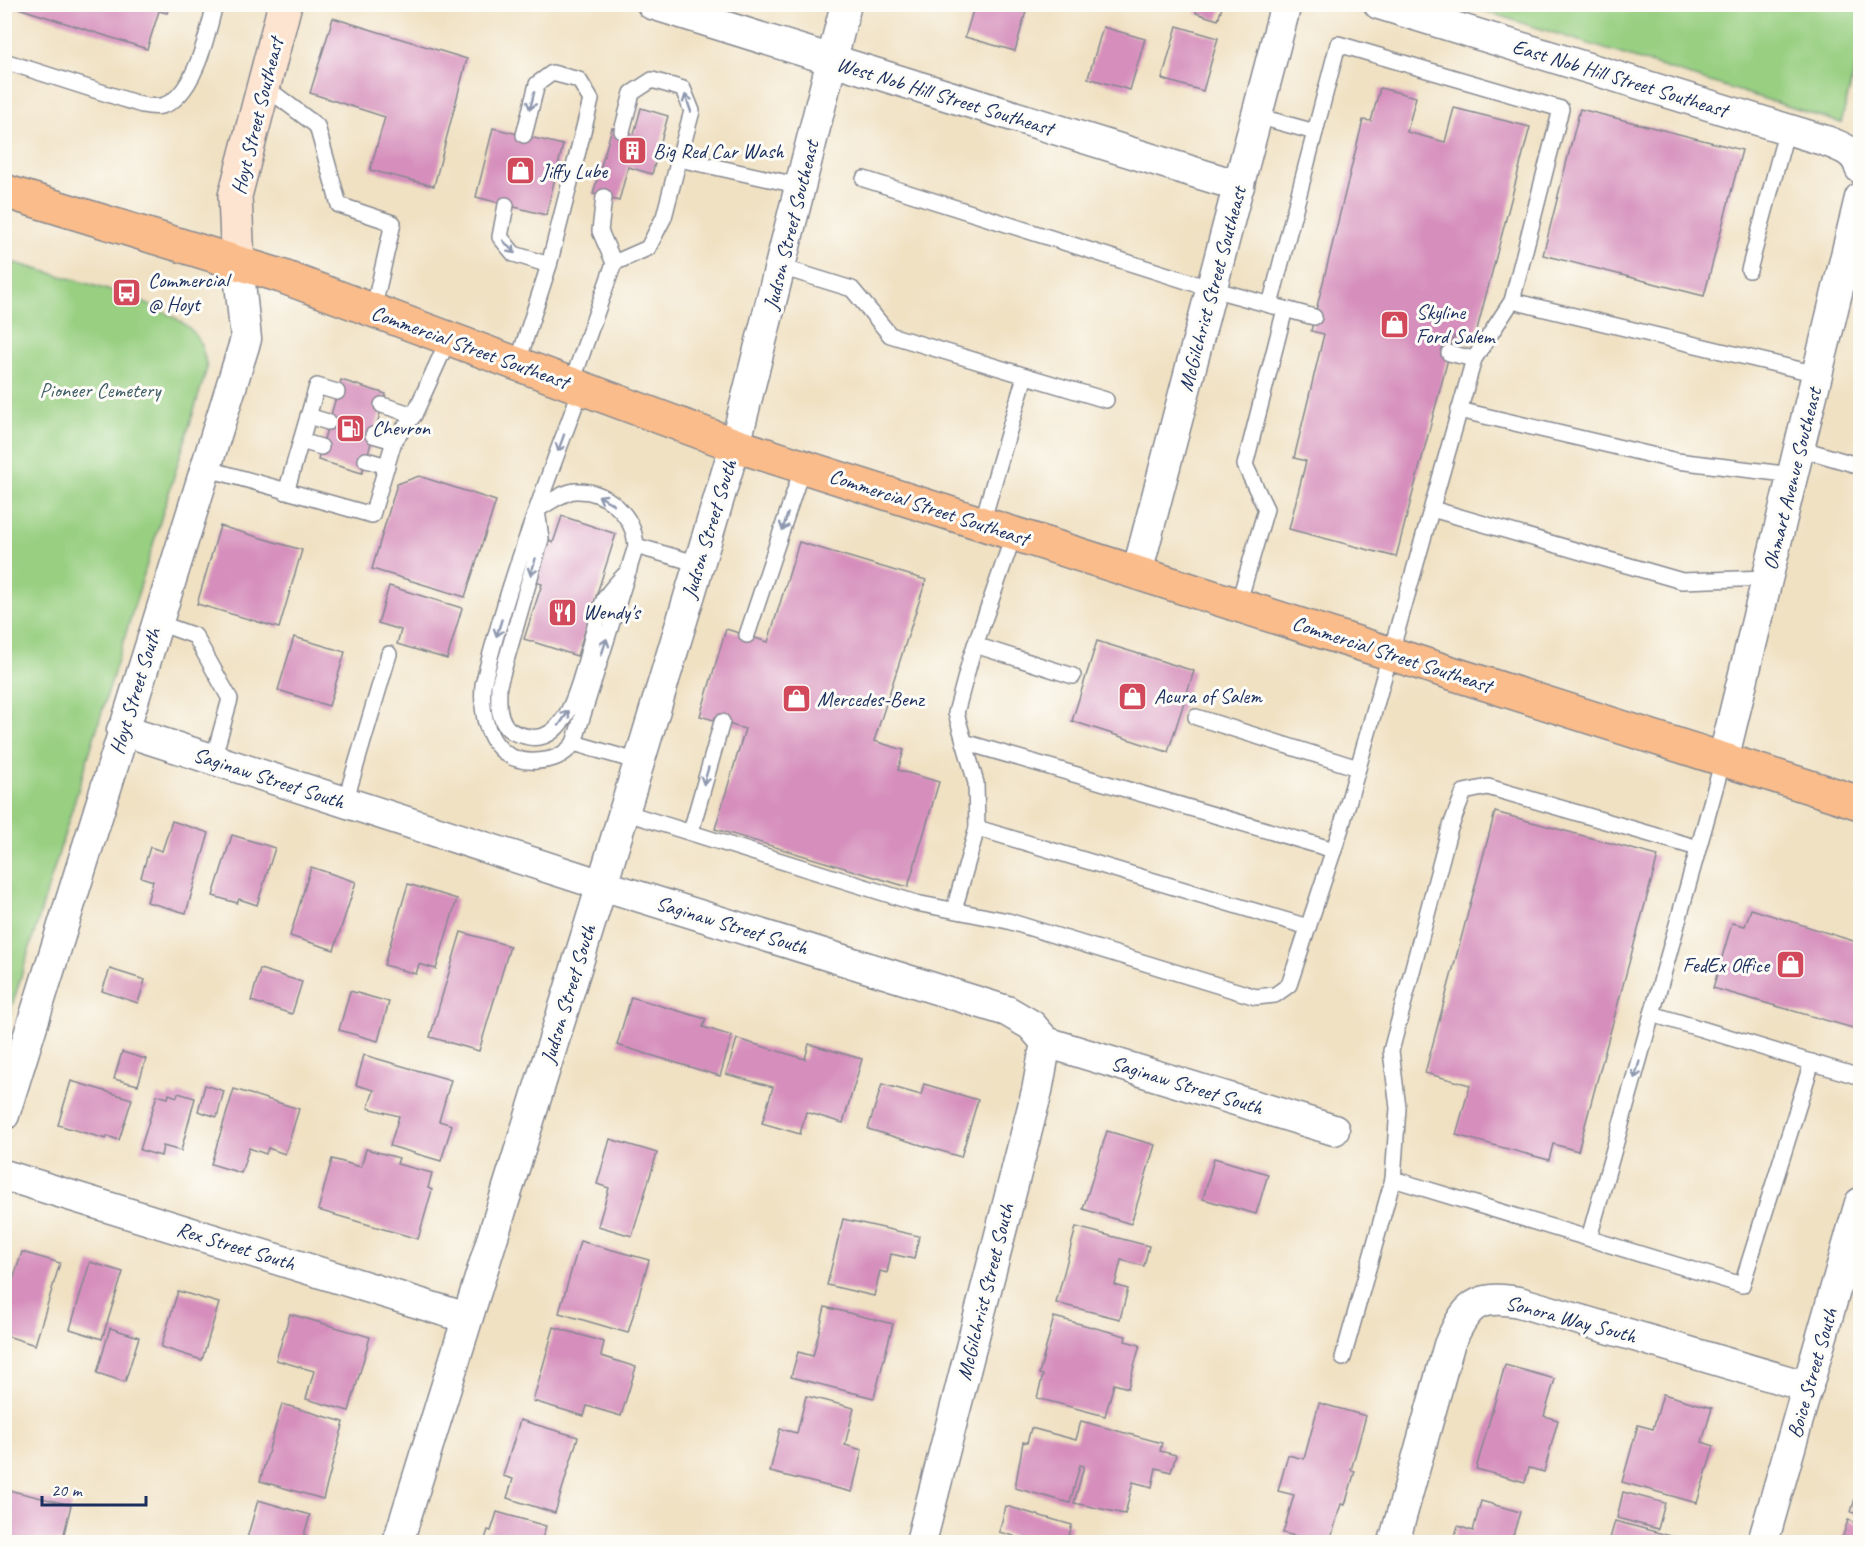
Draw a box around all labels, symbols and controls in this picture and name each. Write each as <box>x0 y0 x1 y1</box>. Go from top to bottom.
street label: Hoyt Street Southeast <box>225 32 290 197</box>
street label: East Nob Hill Street Southeast <box>1509 33 1733 124</box>
street label: West Nob Hill Street Southeast <box>834 51 1059 142</box>
one-way arrow <box>526 91 538 110</box>
one-way arrow <box>682 94 693 113</box>
building icon: Big Red Car Wash <box>616 135 648 167</box>
street label: Judson Street Southeast <box>757 136 825 313</box>
place label: Big Red Car Wash <box>653 138 785 164</box>
shop icon: Jiffy Lube <box>504 155 536 187</box>
place label: Jiffy Lube <box>540 158 608 184</box>
street label: McGilchrist Street Southeast <box>1172 182 1252 394</box>
one-way arrow <box>502 239 516 254</box>
place label: Commercial @ Hoyt <box>148 267 232 317</box>
bus stop icon: Commercial @ Hoyt <box>111 276 143 308</box>
street label: Commercial Street Southeast <box>368 299 575 396</box>
place label: Skyline Ford Salem <box>1416 299 1496 349</box>
shop icon: Skyline Ford Salem <box>1379 308 1411 340</box>
park label: Pioneer Cemetery <box>40 377 162 403</box>
street label: Ohmart Avenue Southeast <box>1757 383 1828 573</box>
fuel station icon: Chevron <box>335 412 367 444</box>
place label: Chevron <box>372 415 430 441</box>
one-way arrow <box>555 434 566 452</box>
street label: Judson Street South <box>675 455 743 603</box>
street label: Commercial Street Southeast <box>826 463 1035 552</box>
one-way arrow <box>598 494 615 506</box>
one-way arrow <box>778 512 789 531</box>
one-way arrow <box>527 557 538 576</box>
restaurant icon: Wendy's <box>546 596 578 628</box>
place label: Wendy's <box>583 599 641 625</box>
street label: Commercial Street Southeast <box>1289 610 1498 699</box>
one-way arrow <box>493 618 504 637</box>
street label: Hoyt Street South <box>103 624 167 757</box>
one-way arrow <box>600 638 611 657</box>
shop icon: Acura of Salem <box>1117 680 1149 712</box>
shop icon: Mercedes-Benz <box>780 683 812 715</box>
place label: Acura of Salem <box>1154 683 1263 709</box>
place label: Mercedes-Benz <box>817 686 926 712</box>
one-way arrow <box>557 709 570 726</box>
street label: Saginaw Street South <box>190 741 349 815</box>
one-way arrow <box>700 767 711 786</box>
street label: Saginaw Street South <box>653 890 812 961</box>
street label: Judson Street South <box>534 920 602 1068</box>
shop icon: FedEx Office <box>1774 949 1806 981</box>
place label: FedEx Office <box>1683 952 1771 978</box>
street label: Saginaw Street South <box>1108 1050 1267 1121</box>
one-way arrow <box>1630 1060 1642 1079</box>
street label: McGilchrist Street South <box>950 1201 1020 1383</box>
street label: Rex Street South <box>174 1216 299 1276</box>
street label: Sonora Way South <box>1503 1289 1640 1349</box>
street label: Boice Street South <box>1781 1305 1843 1441</box>
scale bar <box>42 1469 146 1507</box>
text: 20 m <box>51 1479 84 1501</box>

